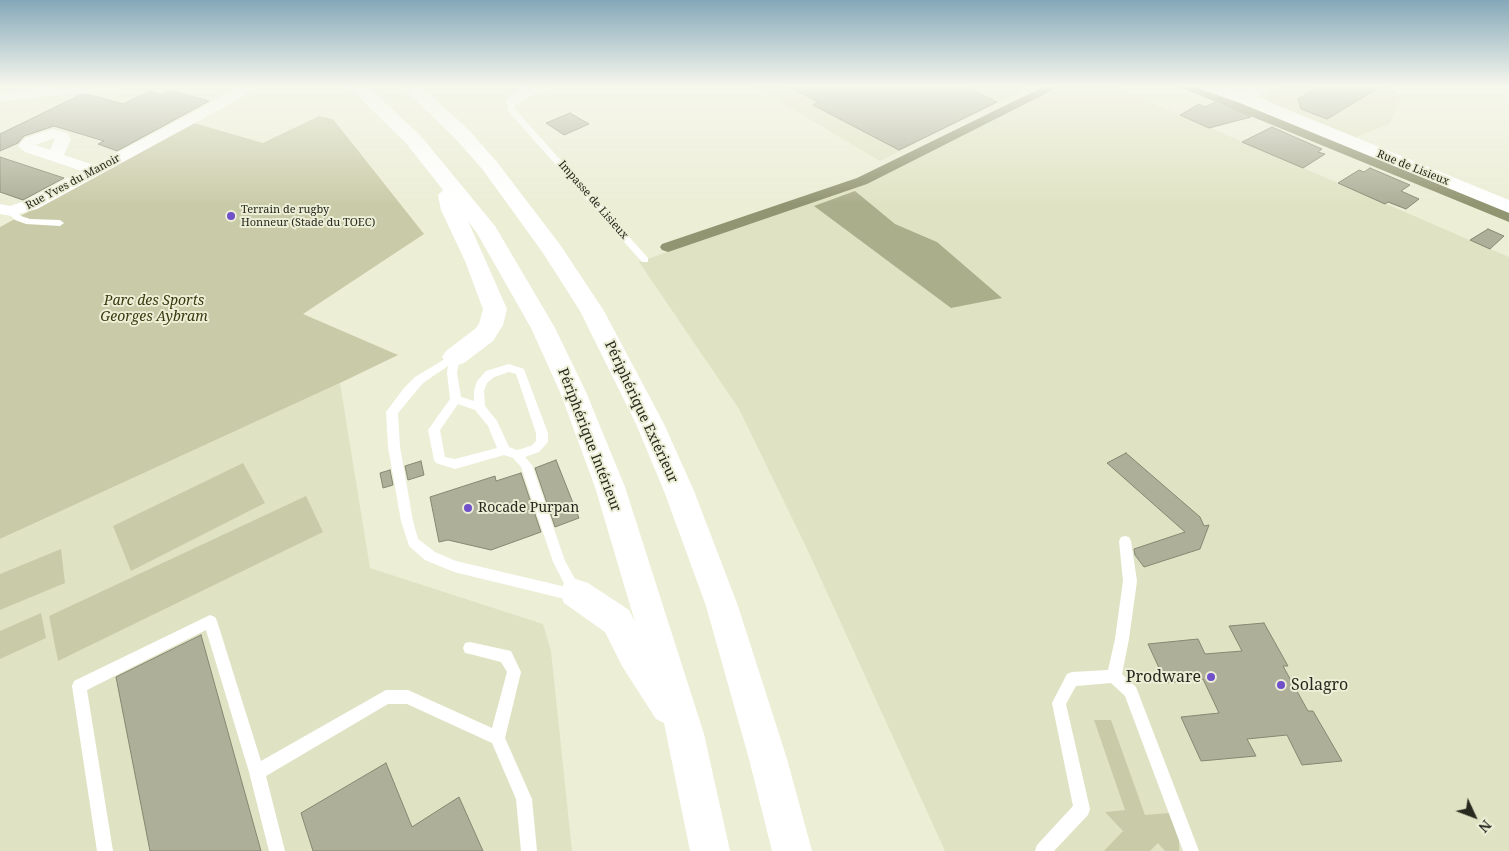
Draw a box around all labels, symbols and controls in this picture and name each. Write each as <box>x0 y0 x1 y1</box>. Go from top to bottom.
street label: Rue de Lisieux <box>1375 148 1451 188</box>
street label: Rue Yves du Manoir <box>23 151 123 213</box>
street label: Impasse de Lisieux <box>555 158 631 242</box>
place label: Terrain de rugby Honneur (Stade du TOEC) <box>241 203 375 229</box>
marker: Terrain de rugby Honneur (Stade du TOEC) <box>225 210 237 222</box>
park label: Parc des Sports Georges Aybram <box>100 293 208 326</box>
street label: Périphérique Extérieur <box>601 338 681 486</box>
street label: Périphérique Intérieur <box>554 366 624 514</box>
place label: Rocade Purpan <box>478 500 579 516</box>
marker: Rocade Purpan <box>462 502 474 514</box>
place label: Prodware <box>1126 667 1201 687</box>
marker: Prodware <box>1205 671 1217 683</box>
place label: Solagro <box>1291 675 1348 695</box>
marker: Solagro <box>1275 679 1287 691</box>
north arrow <box>1449 791 1499 841</box>
text: N <box>1475 816 1496 837</box>

